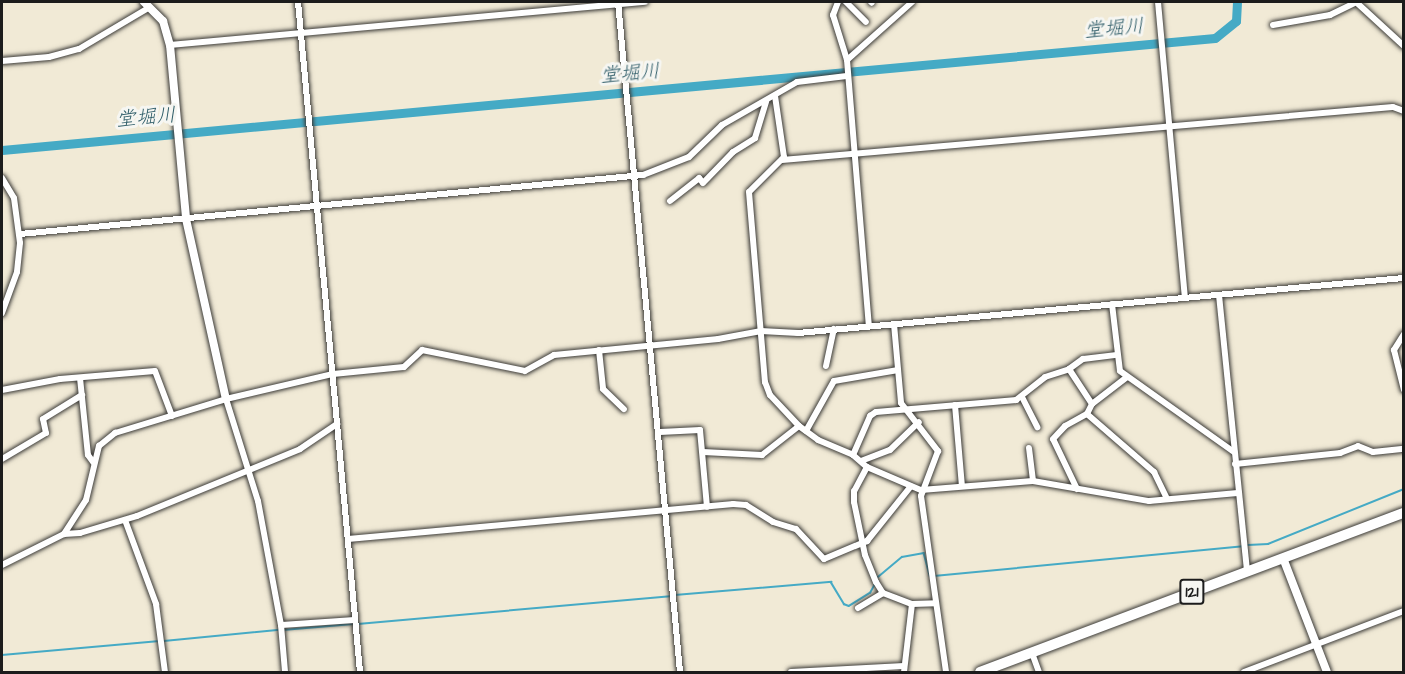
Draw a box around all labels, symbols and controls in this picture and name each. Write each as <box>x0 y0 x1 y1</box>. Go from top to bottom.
water label: 堂堀川 <box>1083 14 1145 44</box>
water label: 堂堀川 <box>599 59 661 89</box>
water label: 堂堀川 <box>115 103 177 133</box>
road number: 121 <box>1178 579 1206 605</box>

